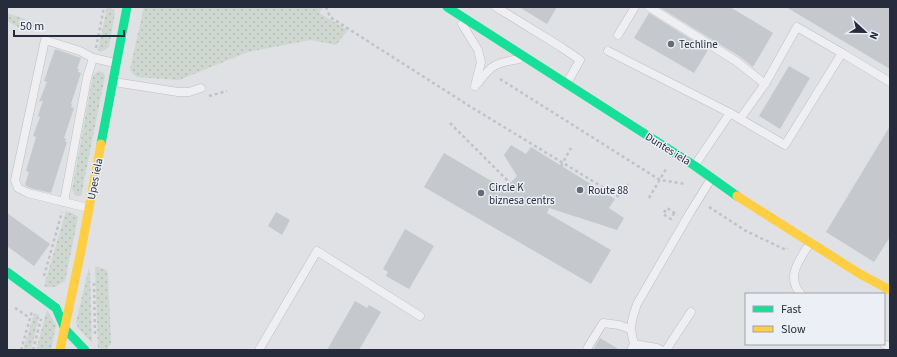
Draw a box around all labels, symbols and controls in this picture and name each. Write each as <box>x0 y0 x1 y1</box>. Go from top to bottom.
scale bar <box>14 12 124 38</box>
north arrow <box>845 12 885 52</box>
text: 50 m <box>20 18 44 35</box>
text: N <box>865 29 882 42</box>
place label: Techline <box>679 37 718 52</box>
marker: Techline <box>666 39 676 49</box>
street label: Duntes iela <box>642 129 694 169</box>
street label: Upes iela <box>84 157 106 201</box>
place label: Circle K biznesa centrs <box>489 180 555 208</box>
place label: Route 88 <box>588 183 629 198</box>
marker: Route 88 <box>575 185 585 195</box>
marker: Circle K biznesa centrs <box>476 188 486 198</box>
legend <box>745 293 885 345</box>
text: Fast <box>781 301 801 318</box>
text: Slow <box>781 321 806 338</box>

